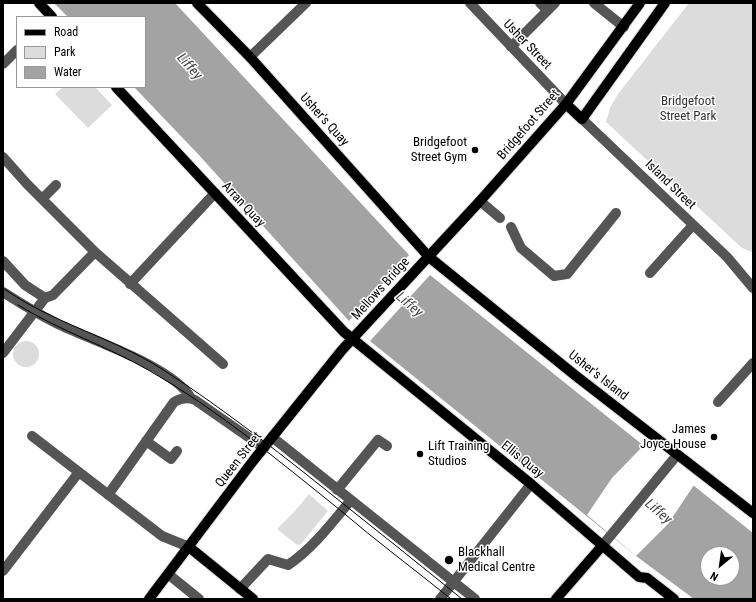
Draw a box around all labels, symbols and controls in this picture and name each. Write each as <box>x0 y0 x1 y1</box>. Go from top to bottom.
legend <box>16 16 146 88</box>
street label: Usher Street <box>500 17 554 73</box>
text: Road <box>54 25 78 39</box>
text: Park <box>54 45 75 59</box>
water label: Liffey <box>173 50 205 84</box>
text: Water <box>54 65 82 79</box>
street label: Bridgefoot Street <box>494 87 564 163</box>
street label: Usher's Quay <box>296 90 352 150</box>
park label: Bridgefoot Street Park <box>660 94 716 125</box>
place label: Bridgefoot Street Gym <box>411 135 467 166</box>
marker: Bridgefoot Street Gym <box>470 145 480 155</box>
street label: Island Street <box>641 157 699 213</box>
street label: Arran Quay <box>218 179 268 231</box>
street label: Mellows Bridge <box>349 255 413 323</box>
water label: Liffey <box>392 289 426 321</box>
street label: Usher's Island <box>565 348 631 404</box>
place label: James Joyce House <box>640 422 706 453</box>
street label: Queen Street <box>213 429 265 491</box>
marker: James Joyce House <box>709 432 719 442</box>
street label: Ellis Quay <box>498 438 546 482</box>
place label: Lift Training Studios <box>428 439 489 470</box>
marker: Lift Training Studios <box>415 449 425 459</box>
water label: Liffey <box>641 496 675 528</box>
place label: Blackhall Medical Centre <box>458 545 535 576</box>
north arrow <box>700 546 740 586</box>
marker: Blackhall Medical Centre <box>443 554 455 566</box>
text: N <box>708 569 721 583</box>

